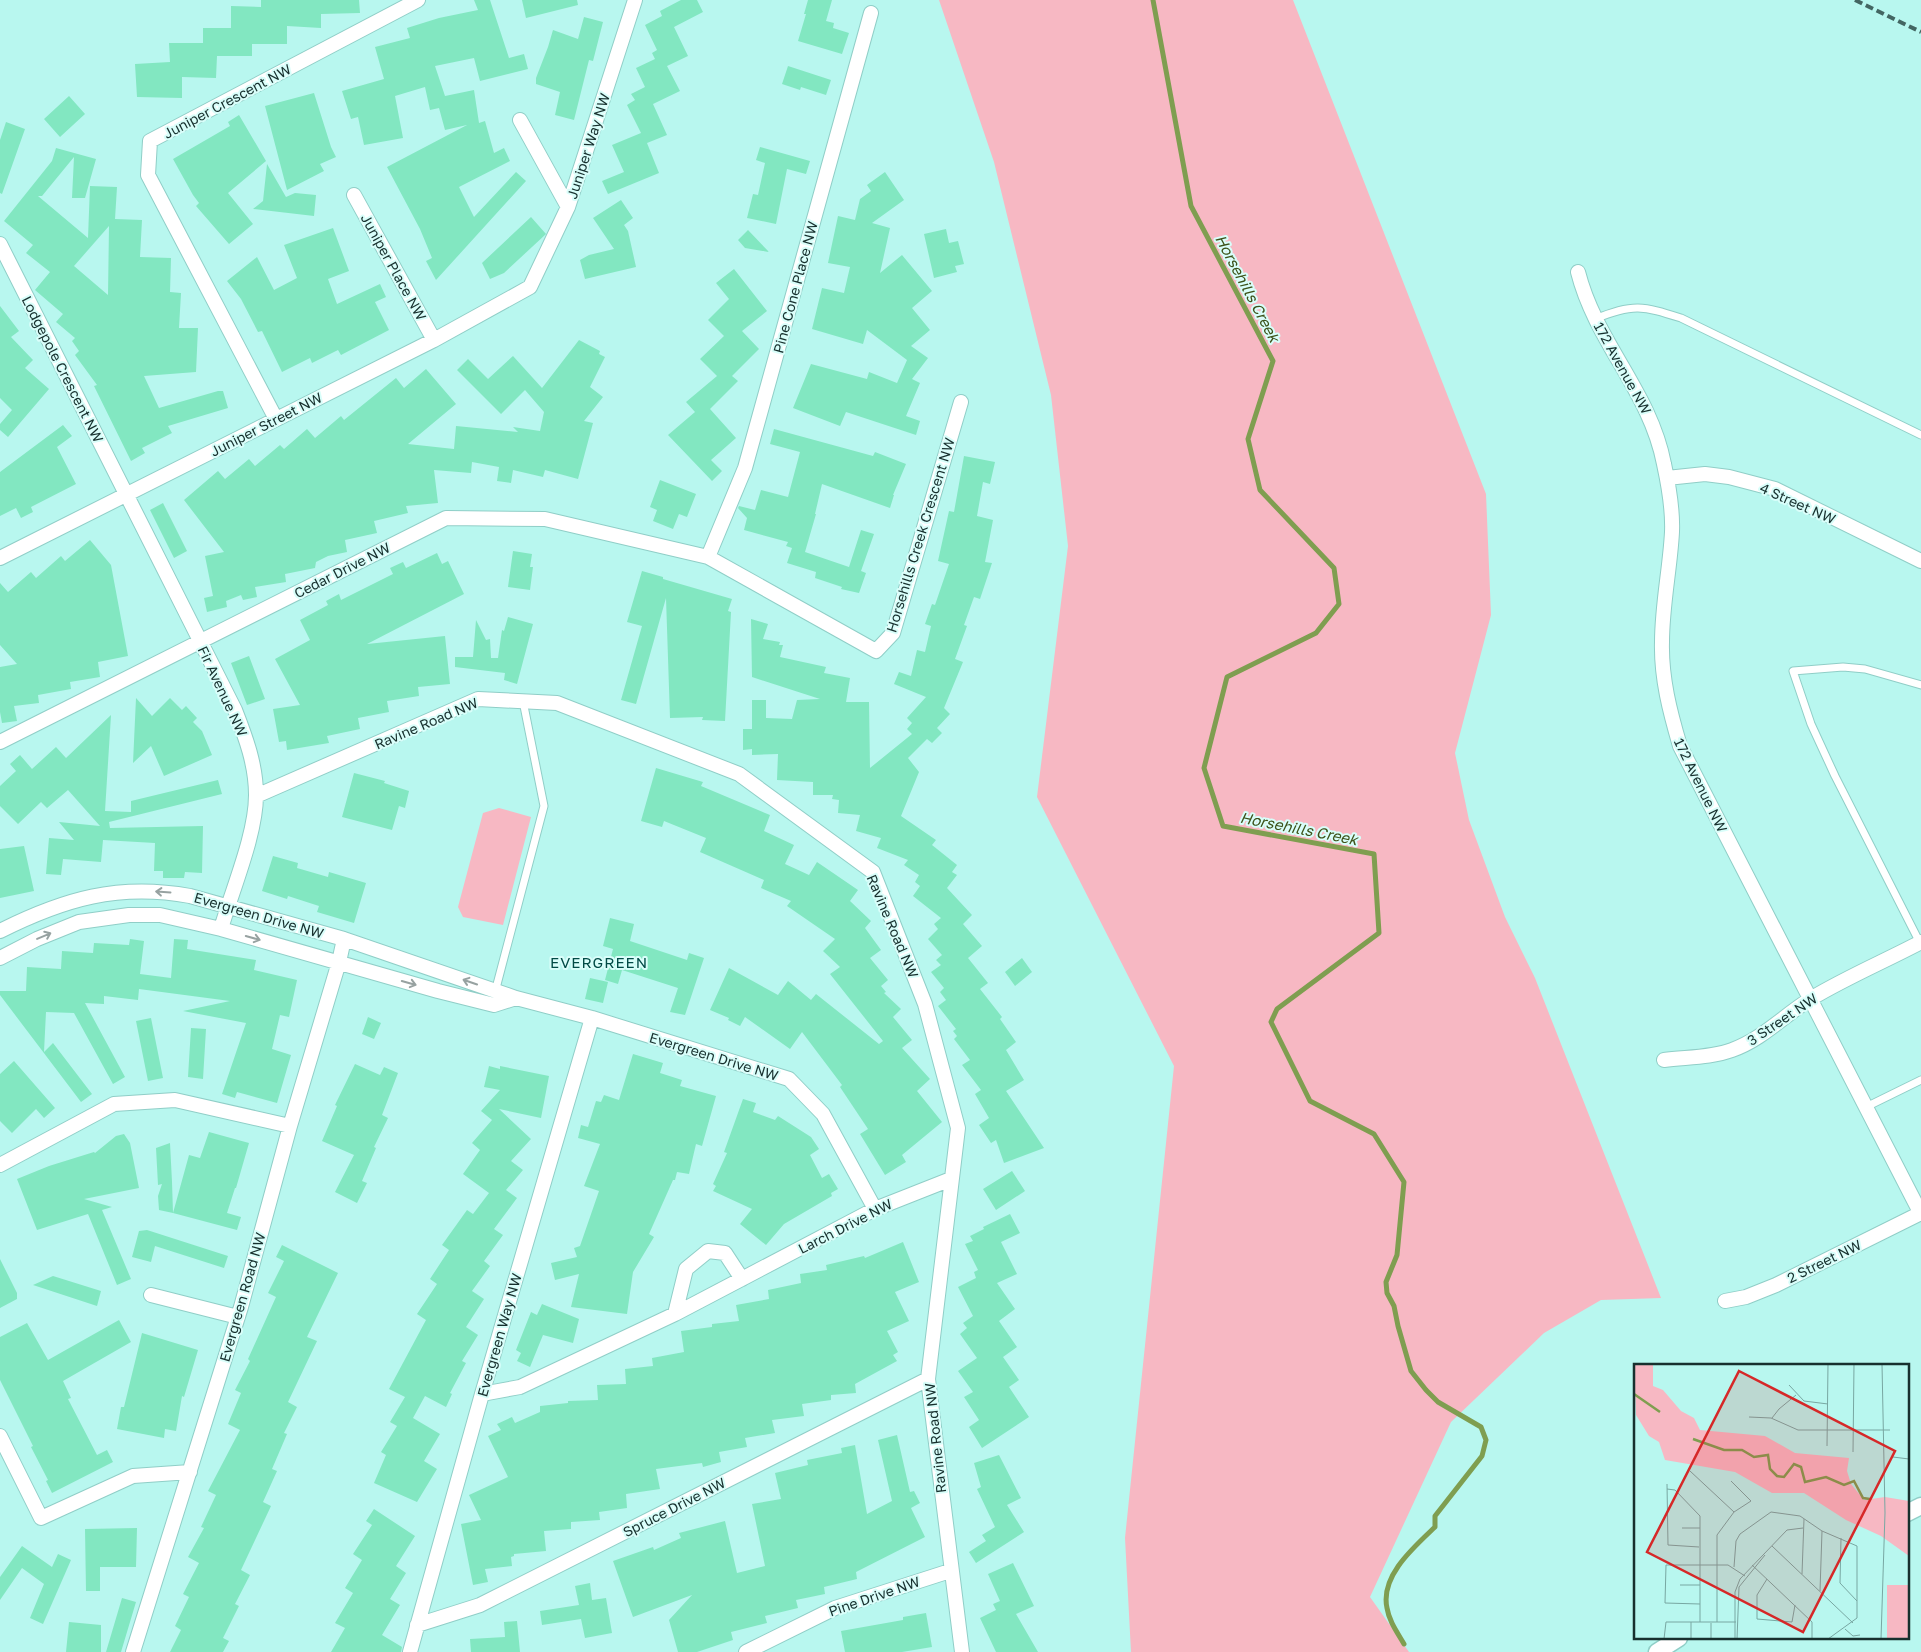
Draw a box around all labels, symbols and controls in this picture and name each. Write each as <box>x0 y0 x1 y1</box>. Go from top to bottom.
street label: Juniper Crescent NW <box>160 60 294 142</box>
street label: Juniper Way NW <box>563 90 613 201</box>
street label: Juniper Place NW <box>358 211 431 324</box>
street label: Pine Cone Place NW <box>769 218 821 355</box>
water label: Horsehills Creek <box>1212 231 1285 346</box>
street label: Lodgepole Crescent NW <box>19 293 108 446</box>
street label: 172 Avenue NW <box>1591 319 1656 418</box>
street label: Juniper Street NW <box>207 388 325 460</box>
street label: Horsehills Creek Crescent NW <box>882 435 958 634</box>
street label: 4 Street NW <box>1758 479 1839 527</box>
street label: Cedar Drive NW <box>291 538 393 602</box>
street label: Fir Avenue NW <box>195 643 252 740</box>
street label: Ravine Road NW <box>372 693 481 752</box>
street label: 172 Avenue NW <box>1671 735 1731 835</box>
water label: Horsehills Creek <box>1239 808 1361 848</box>
street label: Ravine Road NW <box>864 872 923 981</box>
one-way arrow <box>156 887 172 896</box>
street label: Evergreen Drive NW <box>192 888 326 942</box>
one-way arrow <box>36 931 51 940</box>
one-way arrow <box>244 933 260 943</box>
district label: EVERGREEN <box>550 953 648 971</box>
one-way arrow <box>463 977 478 986</box>
one-way arrow <box>401 978 417 988</box>
street label: 3 Street NW <box>1744 989 1821 1049</box>
street label: Evergreen Drive NW <box>647 1028 781 1084</box>
street label: Larch Drive NW <box>795 1195 895 1257</box>
street label: Evergreen Road NW <box>215 1230 269 1364</box>
street label: 2 Street NW <box>1784 1235 1864 1286</box>
street label: Evergreen Way NW <box>473 1271 525 1399</box>
inset map <box>1634 1364 1908 1640</box>
street label: Ravine Road NW <box>921 1382 949 1494</box>
street label: Spruce Drive NW <box>620 1474 729 1540</box>
street label: Pine Drive NW <box>826 1572 922 1620</box>

